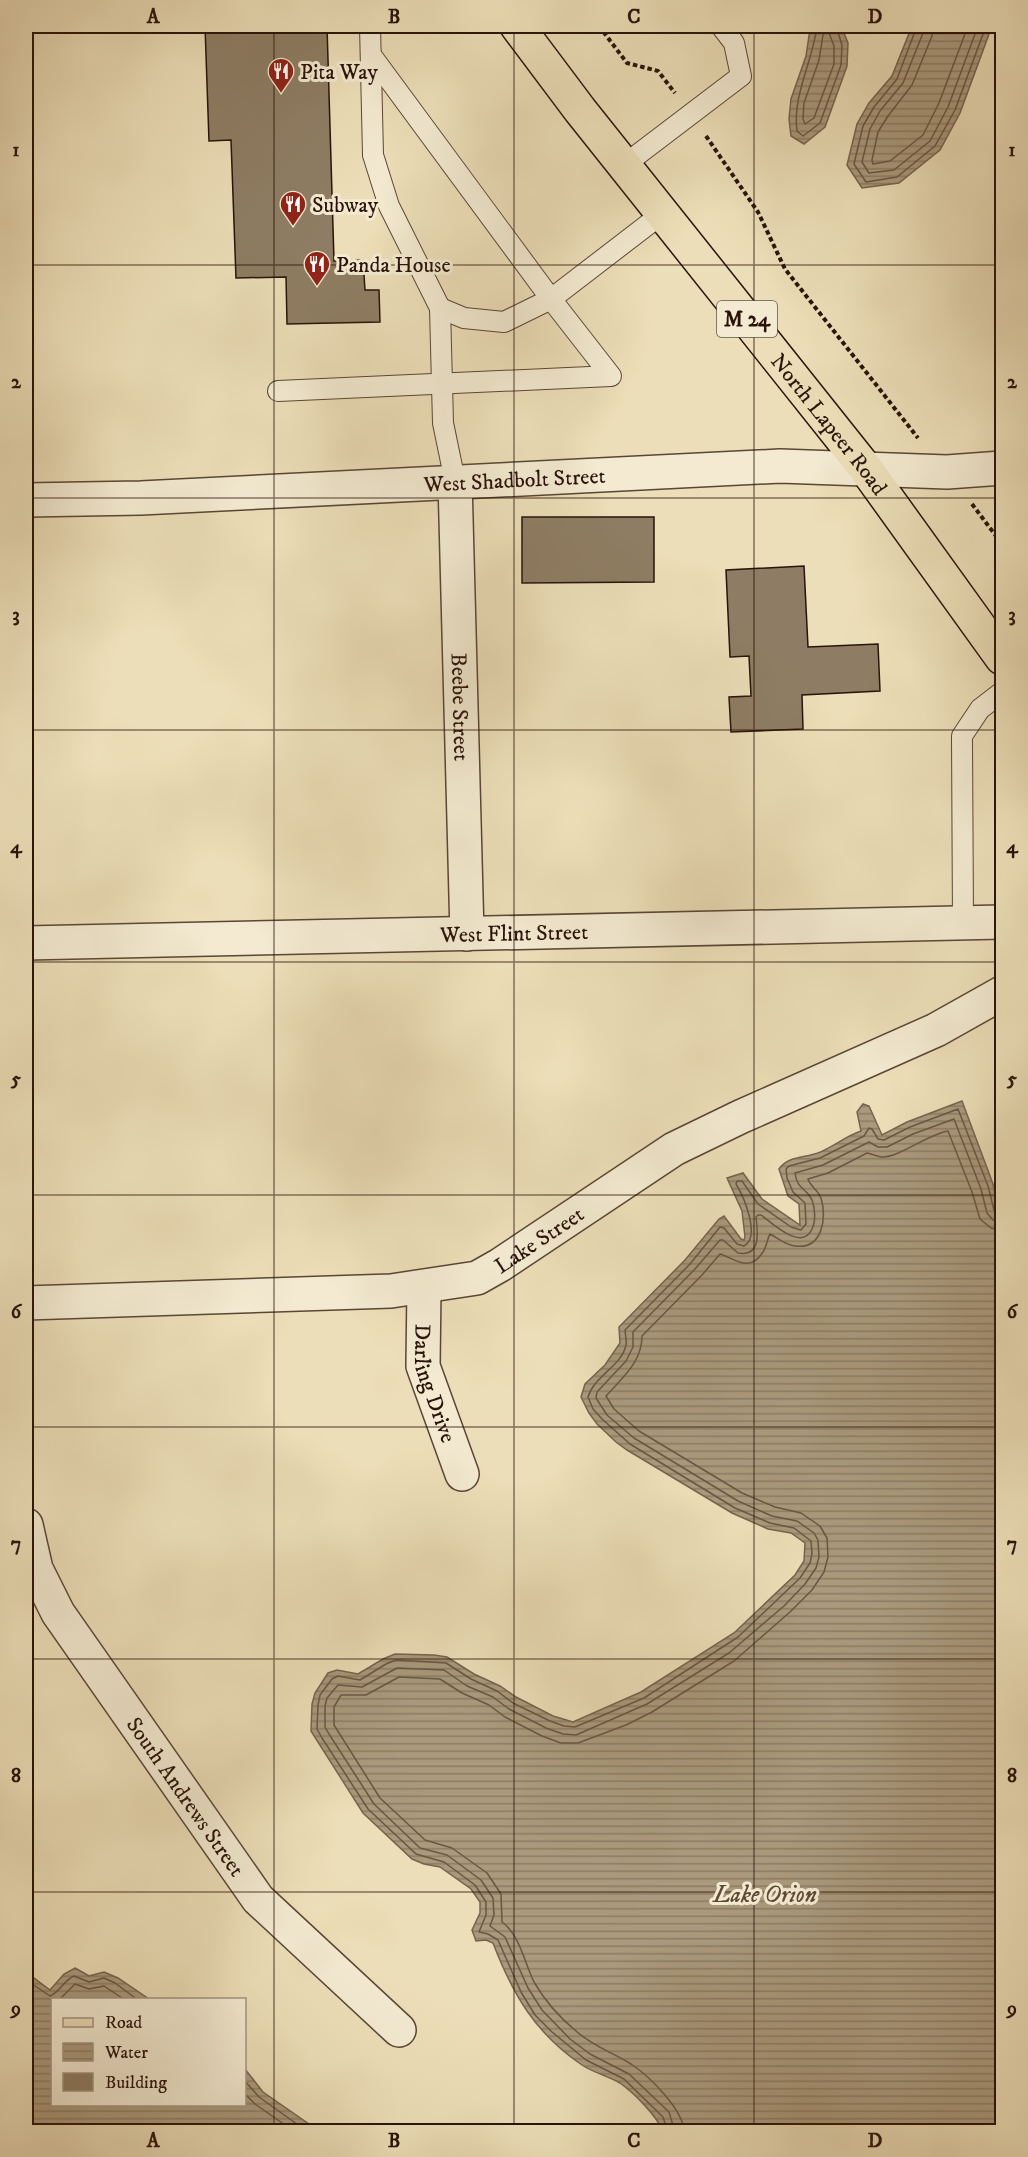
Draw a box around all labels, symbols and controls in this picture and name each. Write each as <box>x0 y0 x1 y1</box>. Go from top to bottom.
text: A <box>146 5 161 30</box>
text: B <box>388 5 400 30</box>
text: C <box>627 5 641 30</box>
text: D <box>868 5 883 30</box>
restaurant icon: Pita Way <box>266 56 296 94</box>
place label: Pita Way <box>300 59 379 86</box>
text: 1 <box>12 138 20 163</box>
text: 1 <box>1008 138 1016 163</box>
restaurant icon: Subway <box>278 189 308 227</box>
place label: Subway <box>312 192 379 219</box>
restaurant icon: Panda House <box>302 249 332 287</box>
place label: Panda House <box>336 252 451 279</box>
road number: M 24 <box>717 301 777 337</box>
street label: North Lapeer Road <box>764 349 892 501</box>
text: 2 <box>11 370 22 395</box>
text: 2 <box>1007 370 1018 395</box>
street label: West Shadbolt Street <box>422 463 606 499</box>
text: 3 <box>12 603 20 628</box>
text: 3 <box>1008 603 1016 628</box>
street label: Beebe Street <box>445 652 474 761</box>
text: 4 <box>10 835 23 860</box>
text: 4 <box>1006 835 1019 860</box>
street label: West Flint Street <box>438 919 588 949</box>
text: 5 <box>10 1067 21 1092</box>
text: 5 <box>1006 1067 1017 1092</box>
street label: Lake Street <box>490 1201 589 1280</box>
text: 6 <box>11 1300 23 1325</box>
text: 6 <box>1007 1300 1019 1325</box>
street label: Darling Drive <box>408 1324 461 1446</box>
text: 7 <box>11 1532 21 1557</box>
text: 7 <box>1007 1532 1017 1557</box>
street label: South Andrews Street <box>120 1712 250 1882</box>
text: 8 <box>11 1764 21 1789</box>
text: 8 <box>1007 1764 1017 1789</box>
water label: Lake Orion <box>711 1880 817 1910</box>
text: 9 <box>9 1997 21 2022</box>
text: 9 <box>1005 1997 1017 2022</box>
legend <box>51 1998 246 2106</box>
text: Road <box>105 2012 142 2034</box>
text: Water <box>104 2042 148 2064</box>
text: Building <box>105 2072 167 2094</box>
text: A <box>146 2129 161 2154</box>
text: B <box>388 2129 400 2154</box>
text: C <box>627 2129 641 2154</box>
text: D <box>868 2129 883 2154</box>

